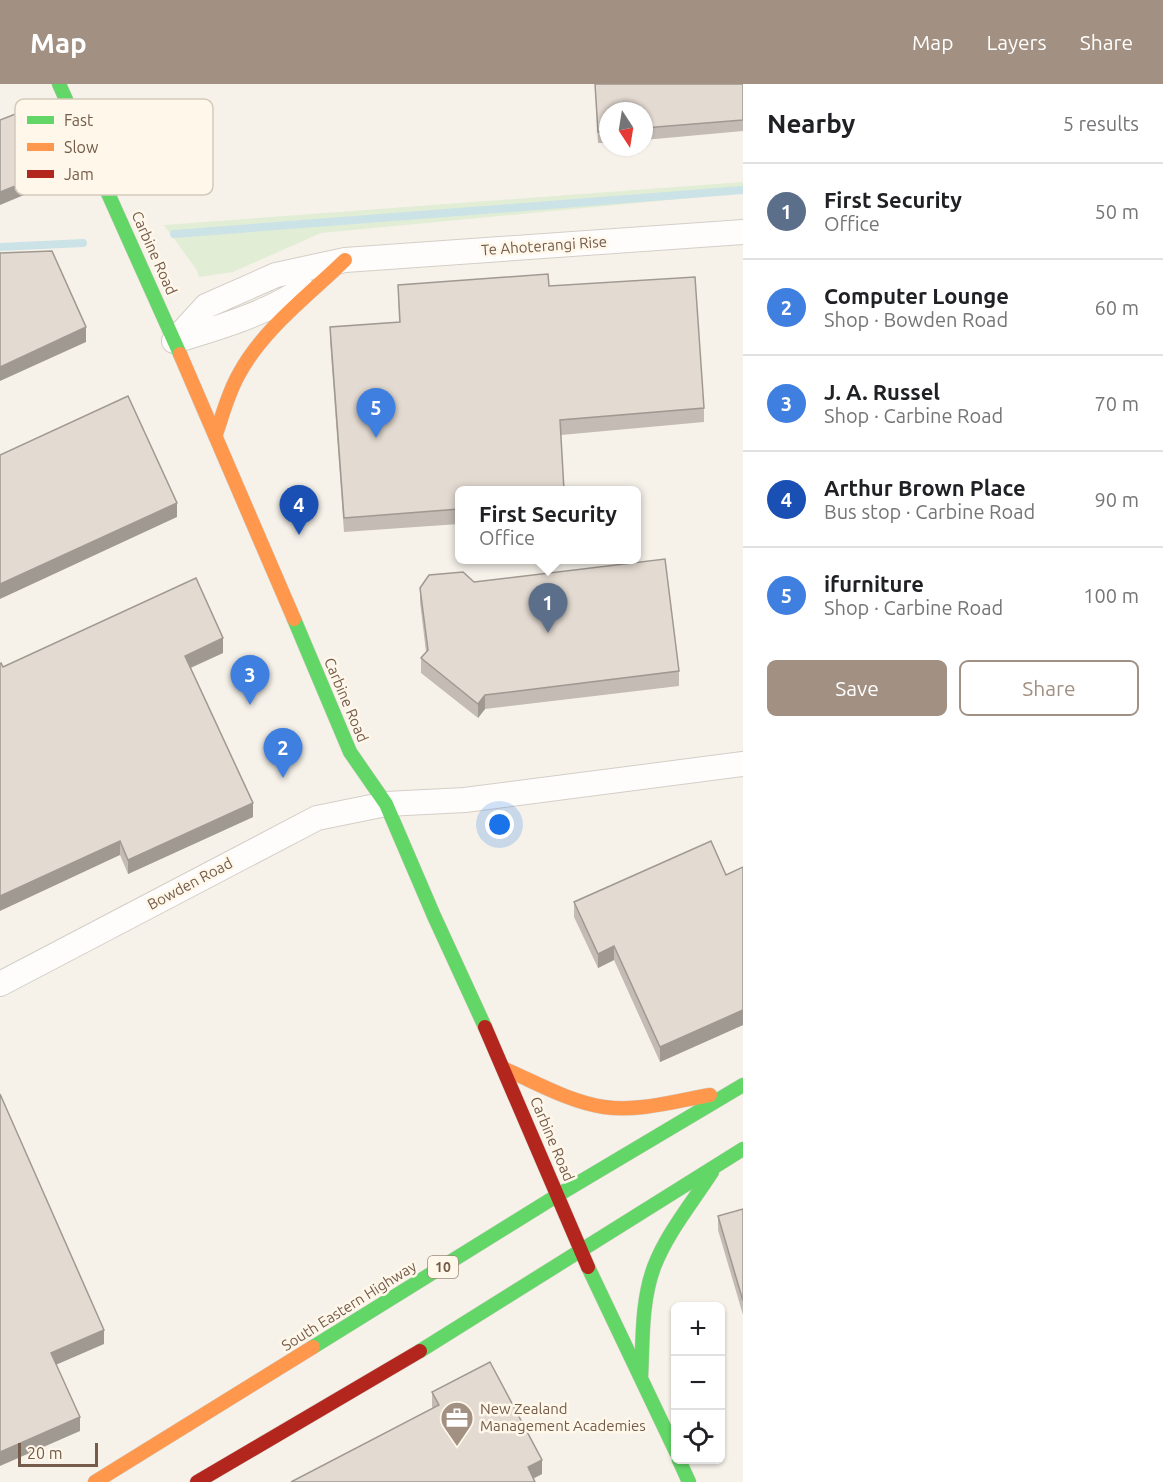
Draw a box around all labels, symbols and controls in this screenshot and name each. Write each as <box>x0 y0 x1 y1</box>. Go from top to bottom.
text: Map <box>30 27 87 58</box>
text: Map <box>912 30 953 54</box>
text: Layers <box>986 30 1047 54</box>
text: Share <box>1080 30 1133 54</box>
legend <box>15 99 213 195</box>
north arrow <box>599 102 653 156</box>
text: Nearby <box>767 109 855 138</box>
text: Fast <box>64 111 94 129</box>
text: 5 results <box>1063 112 1139 135</box>
text: Slow <box>64 138 99 156</box>
text: Jam <box>64 165 94 183</box>
text: First Security <box>824 187 962 212</box>
text: 1 <box>781 200 792 223</box>
text: 50 m <box>1095 200 1139 223</box>
street label: Carbine Road <box>128 208 181 297</box>
text: Office <box>824 212 880 235</box>
street label: Te Ahoterangi Rise <box>481 233 607 258</box>
text: Computer Lounge <box>824 283 1009 308</box>
text: 2 <box>781 296 792 319</box>
text: 60 m <box>1095 296 1139 319</box>
text: Shop · Bowden Road <box>824 308 1008 331</box>
text: J. A. Russel <box>824 379 940 404</box>
pin: 5 <box>356 388 395 438</box>
text: 3 <box>781 392 792 415</box>
text: 70 m <box>1095 392 1139 415</box>
text: Shop · Carbine Road <box>824 404 1003 427</box>
text: Arthur Brown Place <box>824 475 1026 500</box>
pin: 4 <box>280 486 318 535</box>
popup <box>455 486 641 564</box>
text: 4 <box>781 488 792 511</box>
text: 90 m <box>1095 488 1139 511</box>
text: Bus stop · Carbine Road <box>824 500 1035 523</box>
text: First Security <box>479 501 617 526</box>
text: Office <box>479 526 535 549</box>
text: ifurniture <box>824 571 924 596</box>
pin: 1 <box>528 584 568 633</box>
text: 5 <box>781 584 792 607</box>
text: 100 m <box>1083 584 1139 607</box>
text: Shop · Carbine Road <box>824 596 1003 619</box>
street label: Carbine Road <box>321 655 372 744</box>
pin: 3 <box>230 656 270 705</box>
button: Save <box>767 660 947 716</box>
button: Share <box>959 660 1139 716</box>
pin: 2 <box>264 728 302 778</box>
your location <box>485 810 514 839</box>
street label: Bowden Road <box>144 854 235 913</box>
street label: Carbine Road <box>527 1094 578 1183</box>
road number: 10 <box>428 1256 458 1278</box>
street label: South Eastern Highway <box>278 1257 419 1354</box>
map controls <box>671 1302 725 1464</box>
button: + <box>671 1302 725 1356</box>
button: − <box>671 1356 725 1410</box>
office icon: New Zealand Management Academies <box>439 1400 475 1447</box>
place label: New Zealand Management Academies <box>480 1400 646 1434</box>
button: locate <box>671 1410 725 1464</box>
scale bar <box>18 1440 98 1468</box>
text: 20 m <box>27 1444 63 1462</box>

